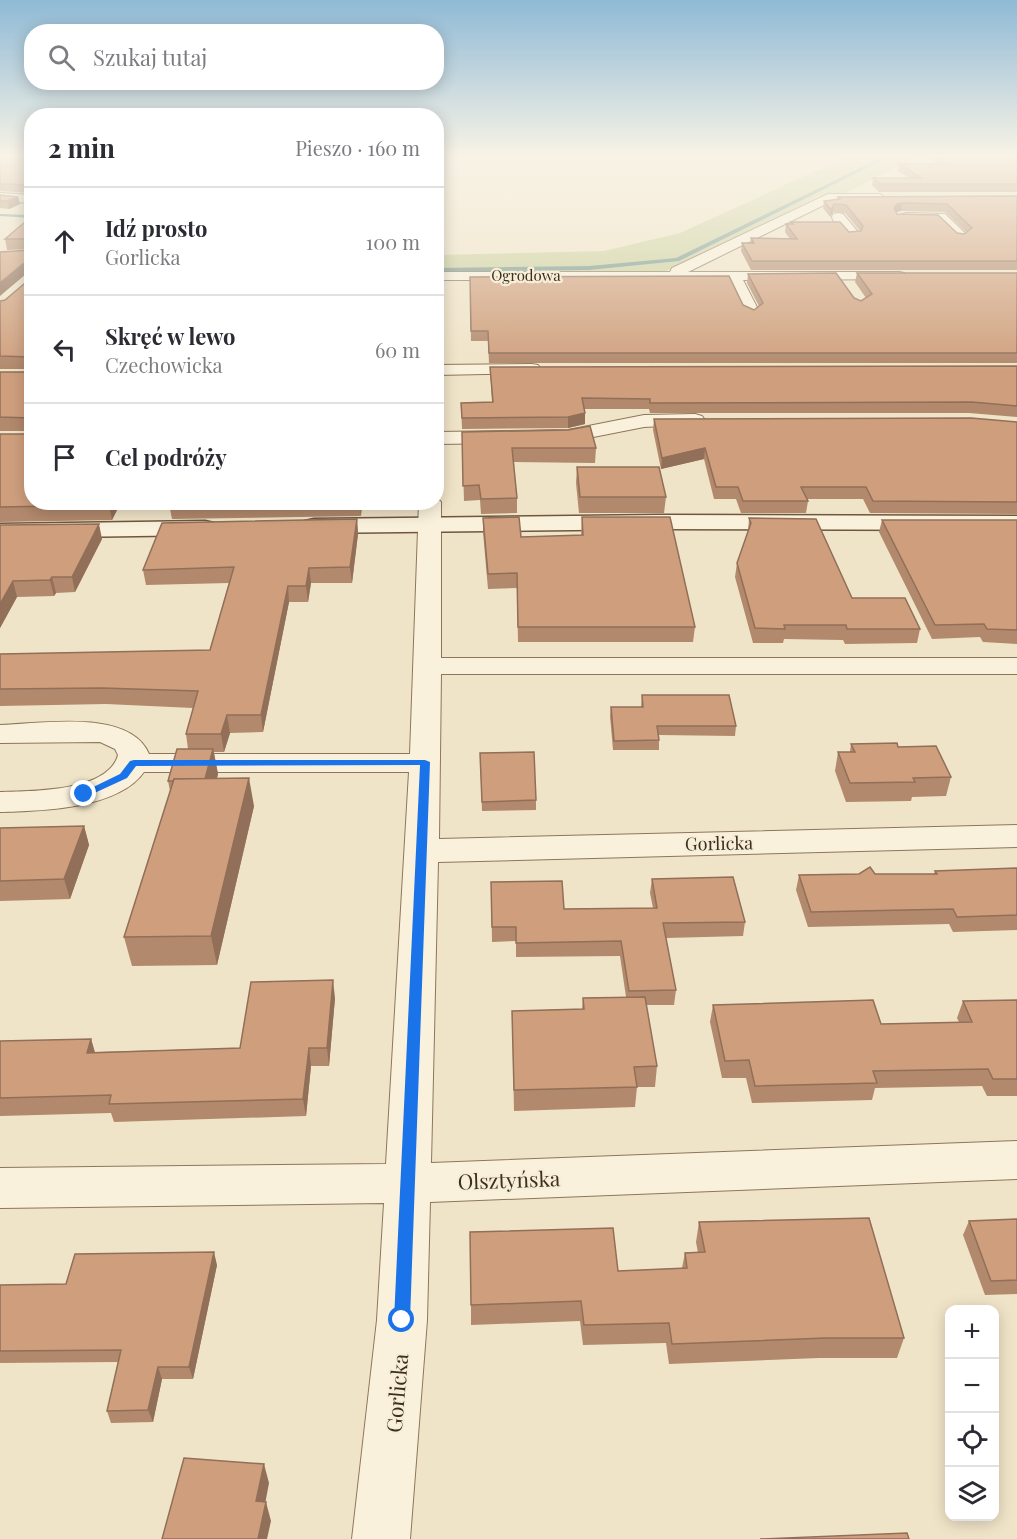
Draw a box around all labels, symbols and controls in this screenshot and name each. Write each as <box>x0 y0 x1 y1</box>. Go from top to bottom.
search box <box>24 24 444 90</box>
icon: search <box>45 41 78 74</box>
text: Szukaj tutaj <box>93 42 207 72</box>
text: 2 min <box>48 130 115 165</box>
text: Pieszo · 160 m <box>295 134 420 161</box>
text: Idź prosto <box>105 213 207 243</box>
icon: ahead <box>48 225 81 258</box>
text: 100 m <box>366 228 420 255</box>
text: Gorlicka <box>105 243 181 270</box>
street label: Ogrodowa <box>491 265 561 285</box>
text: Skręć w lewo <box>105 321 236 351</box>
icon: left <box>48 333 81 366</box>
text: 60 m <box>375 336 420 363</box>
text: Czechowicka <box>105 351 222 378</box>
icon: arrive <box>48 441 81 474</box>
text: Cel podróży <box>105 442 227 472</box>
route end <box>70 780 96 806</box>
street label: Gorlicka <box>685 830 753 856</box>
street label: Olsztyńska <box>457 1163 561 1195</box>
map controls <box>945 1305 999 1521</box>
button: + <box>945 1305 999 1359</box>
route start <box>388 1306 414 1332</box>
street label: Gorlicka <box>379 1352 413 1434</box>
button: − <box>945 1359 999 1413</box>
button: locate <box>945 1413 999 1467</box>
button: layers <box>945 1467 999 1521</box>

